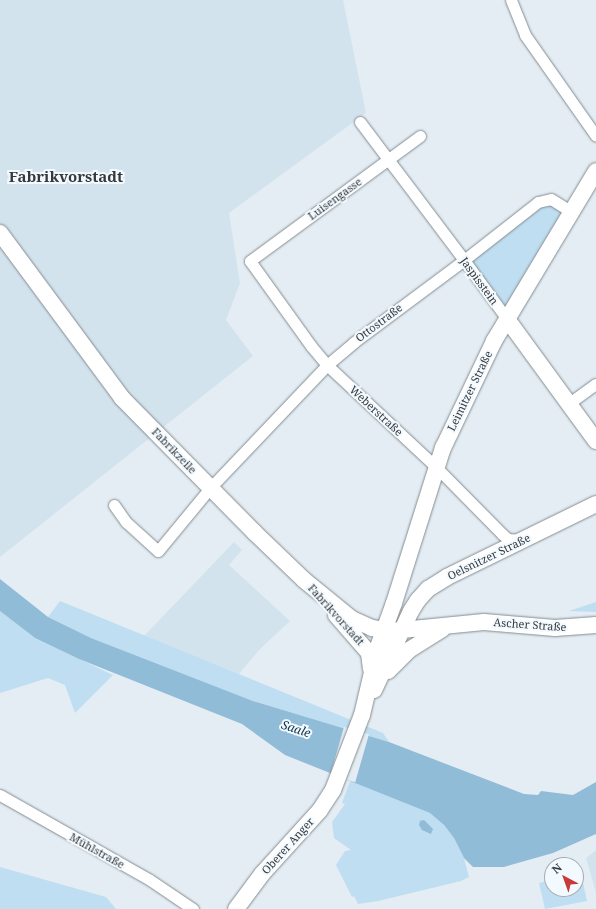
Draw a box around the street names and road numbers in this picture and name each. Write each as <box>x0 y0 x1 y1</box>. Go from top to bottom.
street label: Luisengasse <box>306 175 364 223</box>
street label: Jaspisstein <box>457 255 501 307</box>
street label: Ottostraße <box>353 301 405 345</box>
street label: Leimitzer Straße <box>445 349 495 433</box>
street label: Weberstraße <box>347 383 405 439</box>
street label: Fabrikzeile <box>149 425 199 477</box>
street label: Oelsnitzer Straße <box>445 531 533 583</box>
street label: Fabrikvorstadt <box>305 582 367 648</box>
street label: Ascher Straße <box>493 616 567 634</box>
street label: Oberer Anger <box>259 815 317 877</box>
street label: Mühlstraße <box>67 831 127 871</box>

